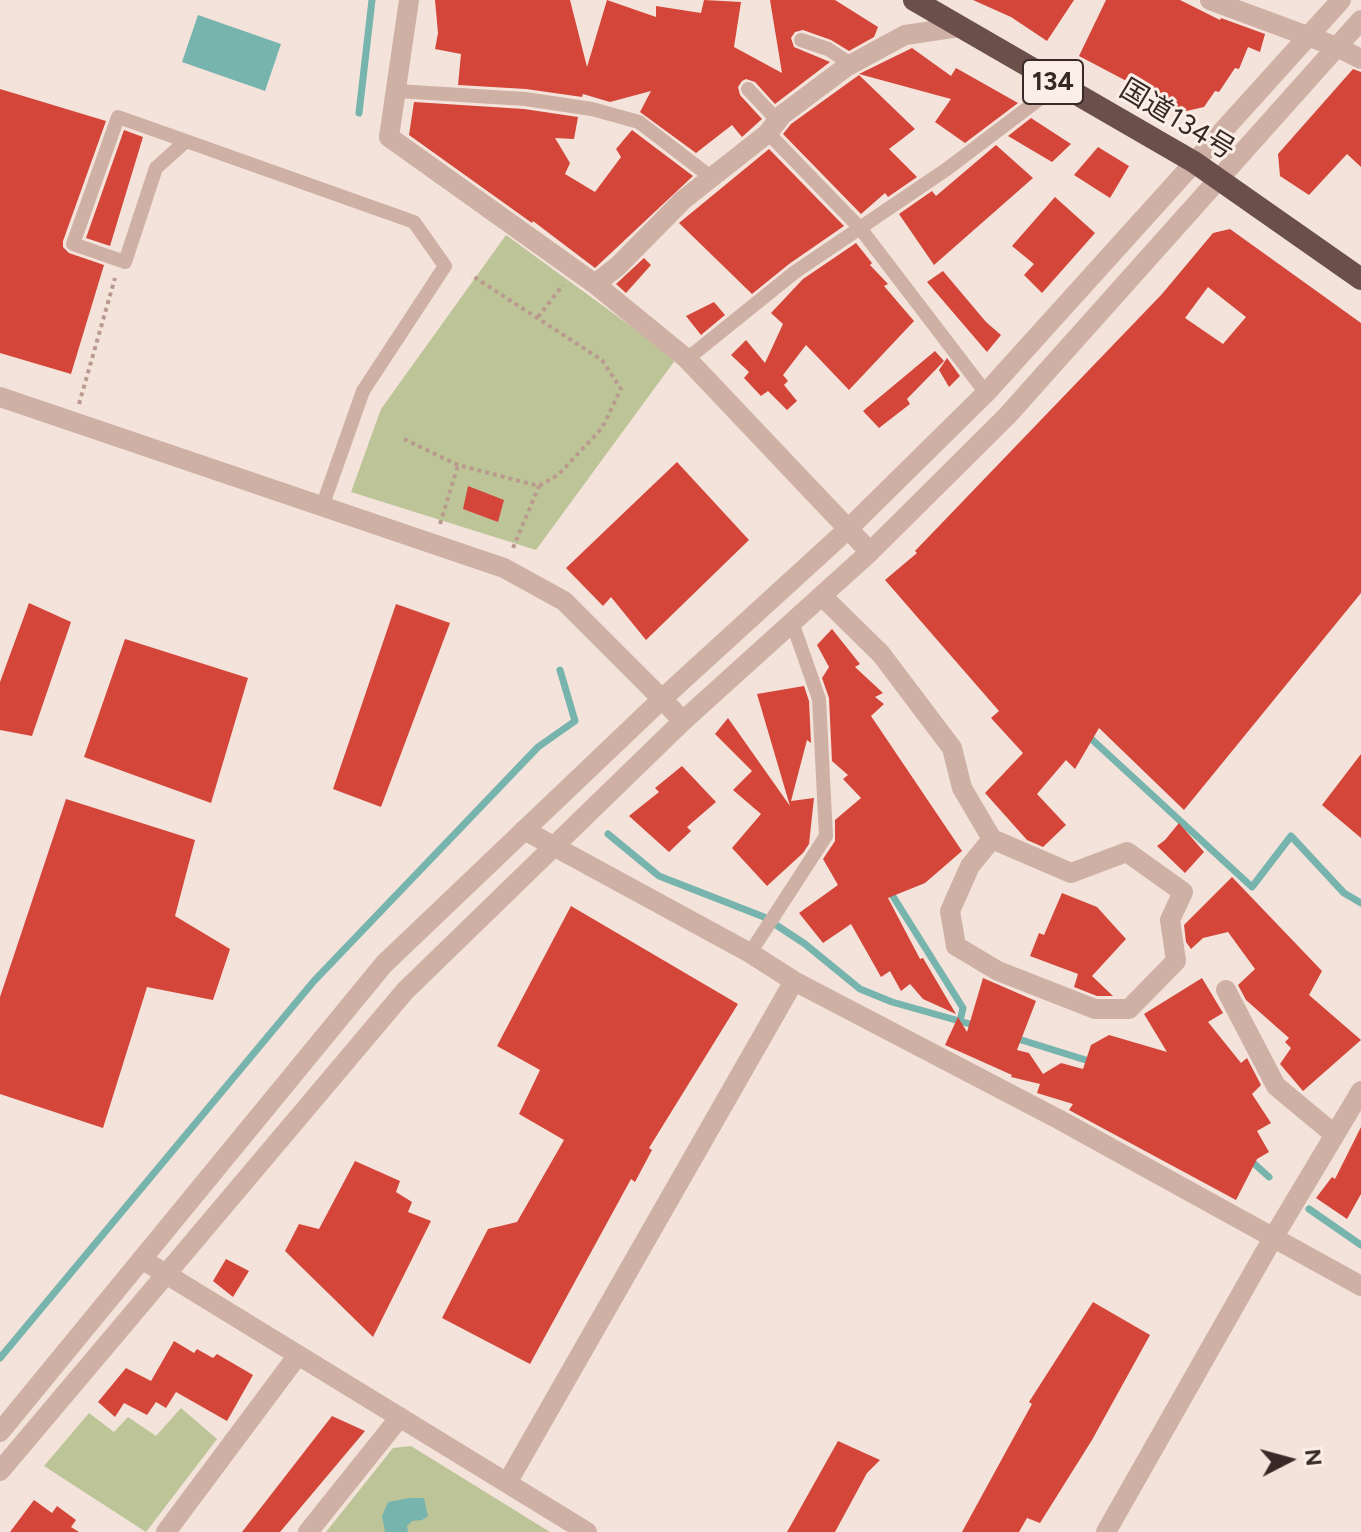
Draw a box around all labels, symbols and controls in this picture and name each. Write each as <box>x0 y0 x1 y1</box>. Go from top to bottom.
road number: 134 <box>1023 60 1083 104</box>
street label: 国道134号 <box>1113 73 1241 167</box>
north arrow <box>1249 1420 1329 1500</box>
text: N <box>1299 1448 1328 1467</box>

